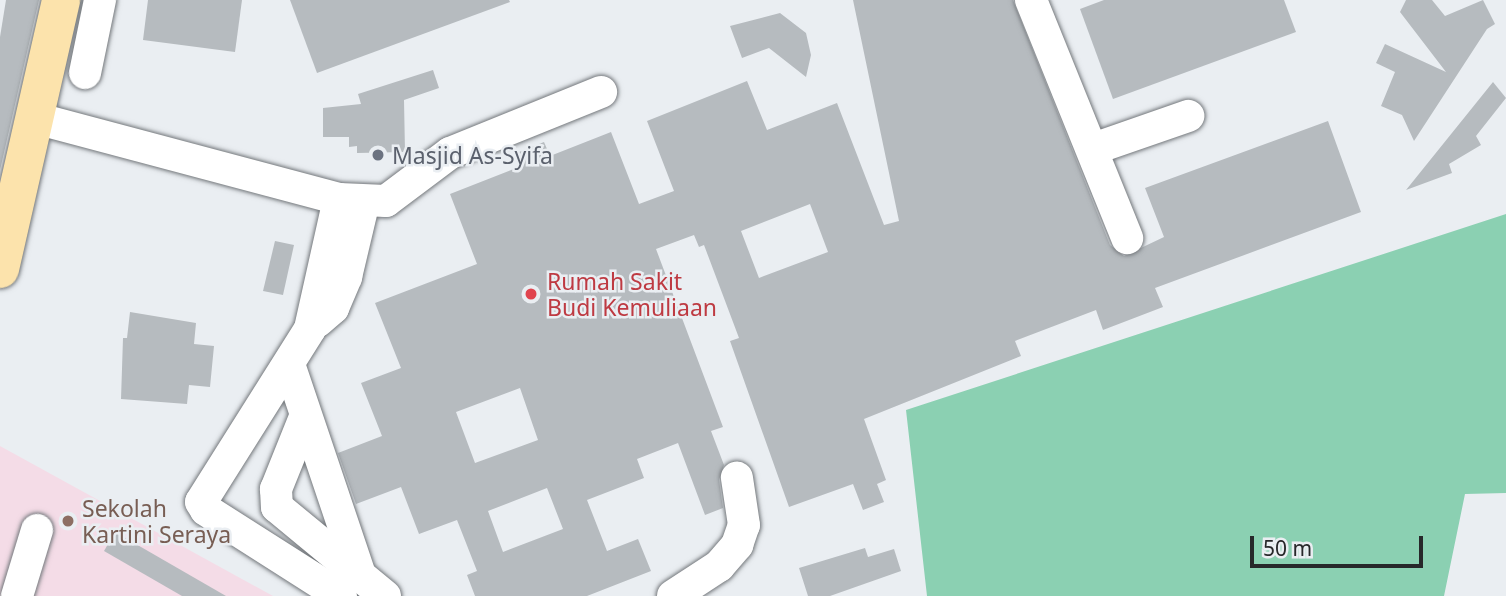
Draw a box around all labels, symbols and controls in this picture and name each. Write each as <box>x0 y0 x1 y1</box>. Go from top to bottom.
place label: Masjid As-Syifa <box>392 141 553 169</box>
marker: Masjid As-Syifa <box>370 147 386 163</box>
place label: Rumah Sakit Budi Kemuliaan <box>547 267 717 321</box>
marker: Rumah Sakit Budi Kemuliaan <box>521 284 541 304</box>
place label: Sekolah Kartini Seraya <box>82 494 231 548</box>
marker: Sekolah Kartini Seraya <box>60 513 76 529</box>
scale bar <box>1254 522 1427 566</box>
text: 50 m <box>1263 534 1312 562</box>

